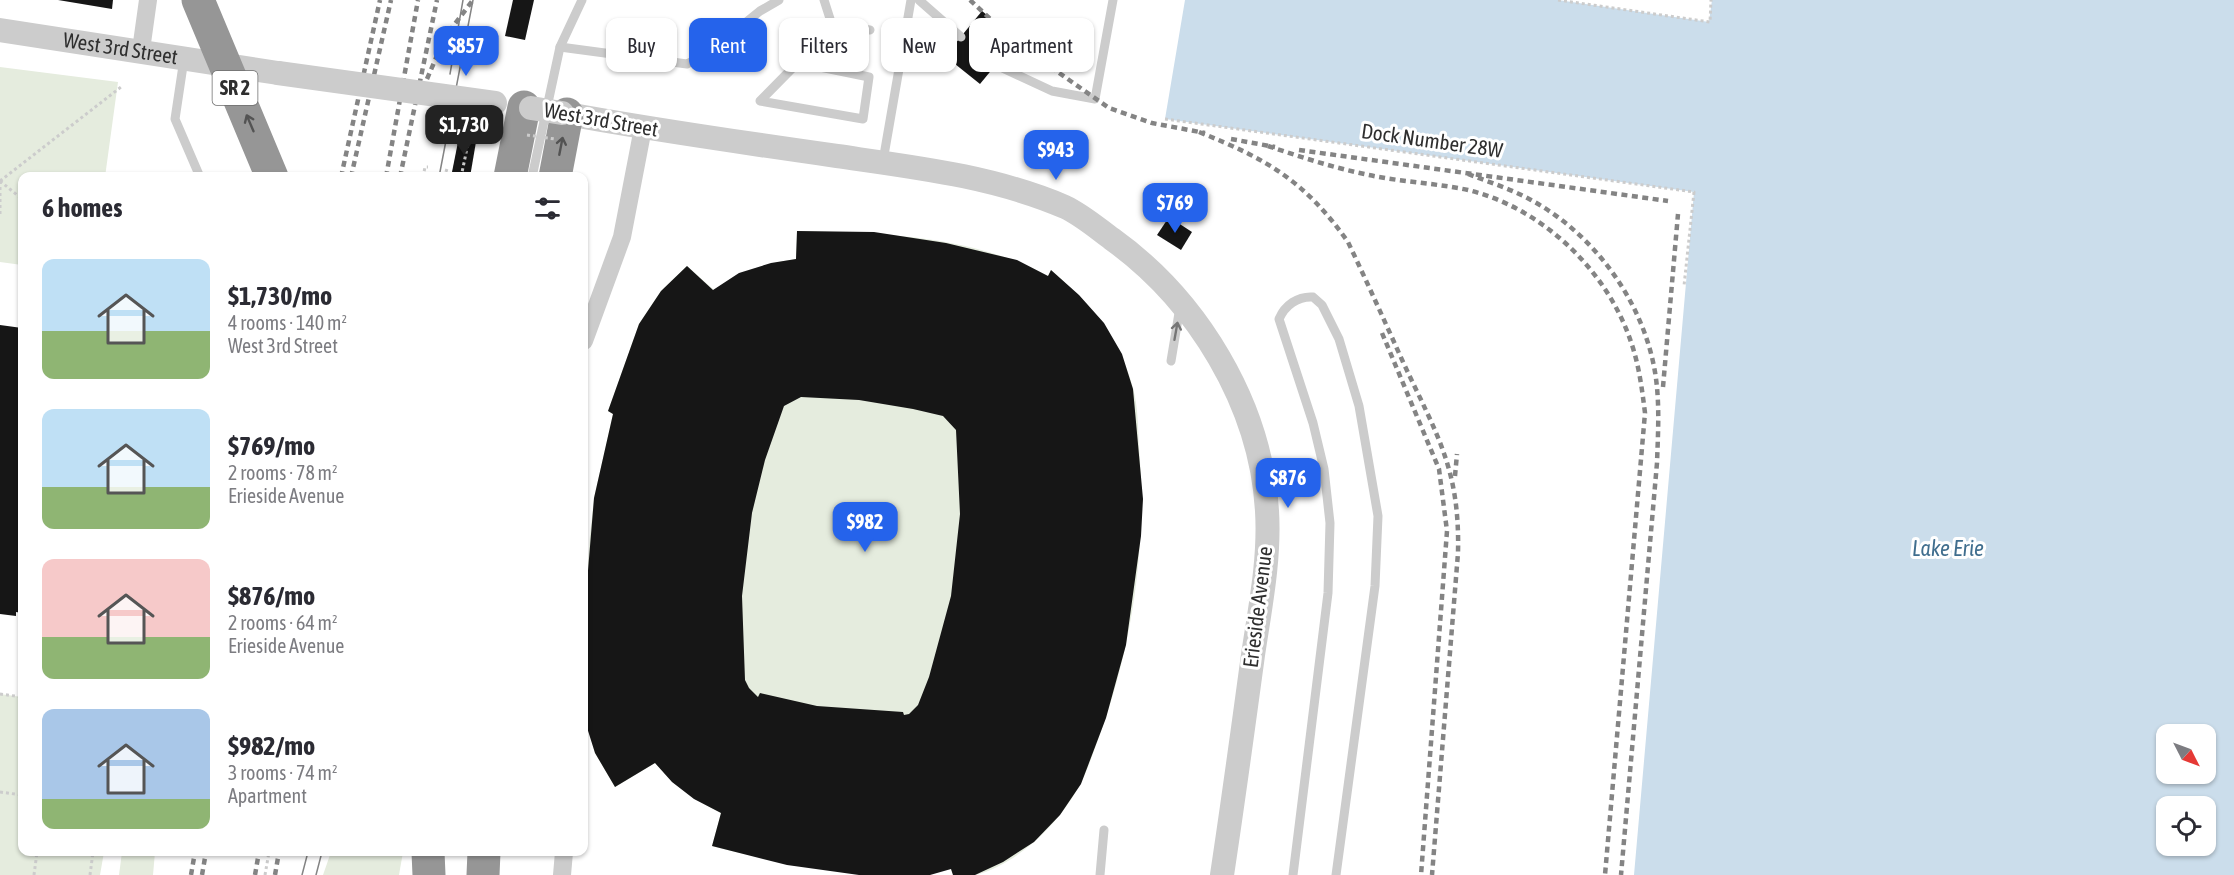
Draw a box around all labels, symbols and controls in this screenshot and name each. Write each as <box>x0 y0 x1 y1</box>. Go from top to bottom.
chip: Buy <box>606 18 677 72</box>
chip: Rent <box>689 18 767 72</box>
chip: Filters <box>779 18 869 72</box>
chip: New <box>881 18 957 72</box>
chip: Apartment <box>969 18 1094 72</box>
pin: $857 <box>430 26 502 77</box>
street label: West 3rd Street <box>62 27 180 68</box>
text: $857 <box>448 34 484 57</box>
road number: SR 2 <box>212 71 258 105</box>
street label: West 3rd Street <box>542 97 660 141</box>
pin: $1,730 <box>415 105 513 156</box>
text: $1,730 <box>439 113 489 136</box>
one-way arrow <box>244 114 255 133</box>
street label: Dock Number 28W <box>1360 118 1505 162</box>
pin: $943 <box>1020 130 1092 181</box>
one-way arrow <box>556 136 567 156</box>
text: $943 <box>1038 138 1074 161</box>
pin: $769 <box>1139 183 1211 234</box>
text: $769 <box>1157 191 1193 214</box>
icon: filters <box>531 192 564 225</box>
text: 6 homes <box>42 193 122 223</box>
text: $1,730/mo <box>228 281 332 311</box>
icon: home <box>90 283 162 355</box>
text: 4 rooms · 140 m² <box>228 311 347 334</box>
one-way arrow <box>1170 322 1181 341</box>
text: West 3rd Street <box>228 334 338 357</box>
text: $769/mo <box>228 431 315 461</box>
icon: home <box>90 433 162 505</box>
pin: $876 <box>1252 458 1324 509</box>
text: 2 rooms · 78 m² <box>228 461 338 484</box>
text: $876 <box>1270 466 1306 489</box>
text: Erieside Avenue <box>228 484 344 507</box>
pin: $982 <box>829 502 901 553</box>
text: $982 <box>847 510 883 533</box>
water label: Lake Erie <box>1912 535 1984 561</box>
street label: Erieside Avenue <box>1238 545 1276 669</box>
text: $876/mo <box>228 581 315 611</box>
icon: home <box>90 583 162 655</box>
text: 2 rooms · 64 m² <box>228 611 338 634</box>
text: Erieside Avenue <box>228 634 344 657</box>
north arrow <box>2156 724 2216 784</box>
map controls <box>2156 724 2216 856</box>
text: $982/mo <box>228 731 315 761</box>
icon: home <box>90 733 162 805</box>
text: 3 rooms · 74 m² <box>228 761 338 784</box>
text: Apartment <box>228 784 307 807</box>
button: locate <box>2156 796 2216 856</box>

